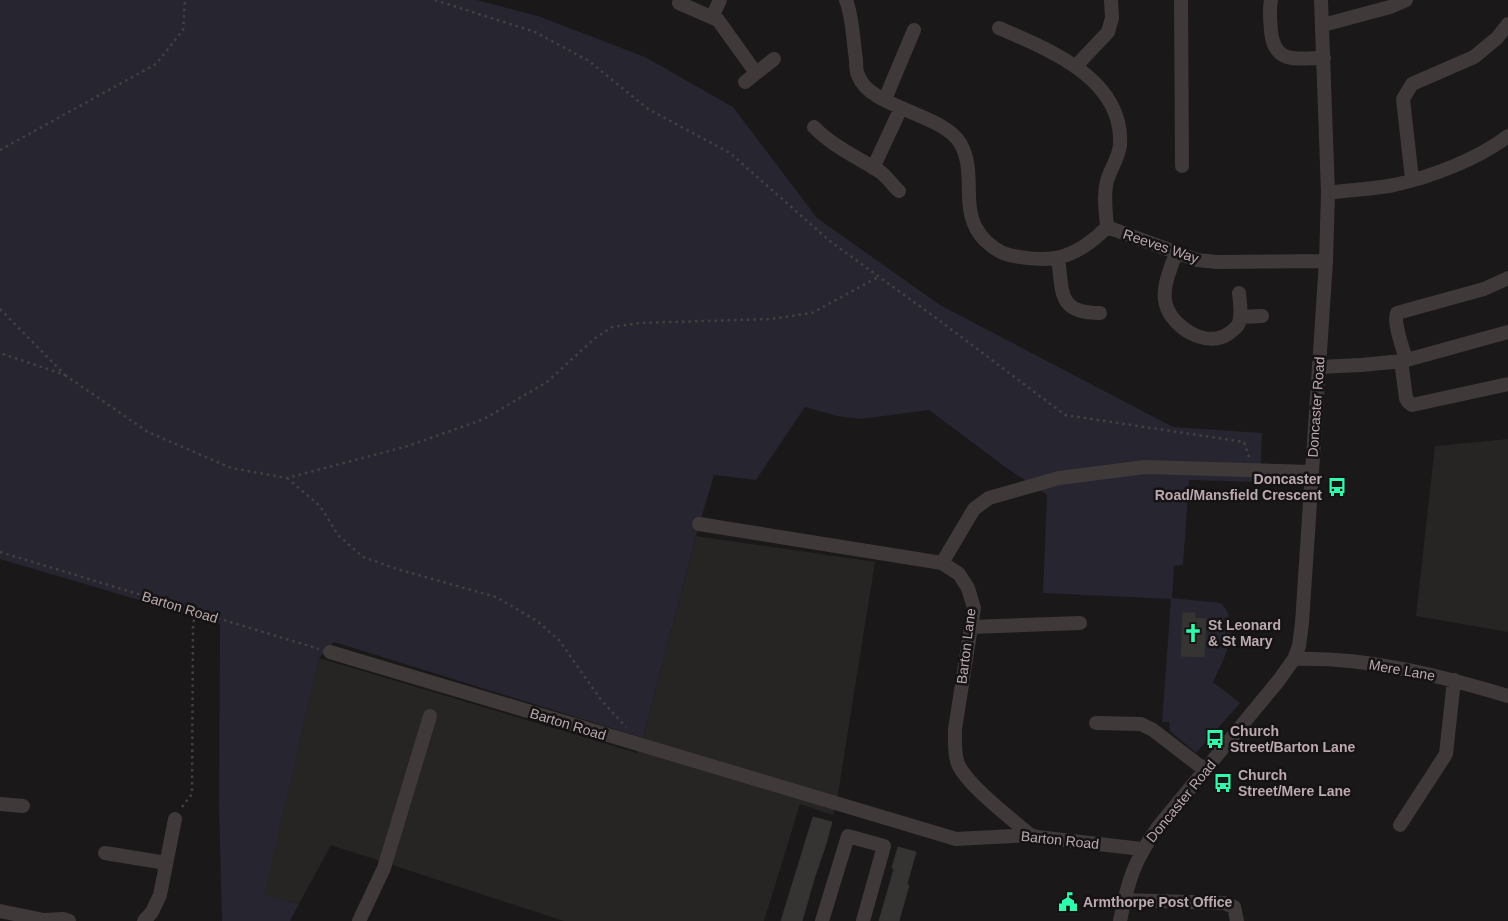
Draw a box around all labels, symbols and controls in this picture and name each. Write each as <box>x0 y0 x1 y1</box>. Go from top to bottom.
street label: Reeves Way <box>1121 226 1201 266</box>
street label: Doncaster Road <box>1304 356 1328 458</box>
place label: Doncaster Road/Mansfield Crescent <box>1155 471 1323 503</box>
bus stop icon: Doncaster Road/Mansfield Crescent <box>1326 476 1348 498</box>
street label: Barton Road <box>140 588 220 626</box>
street label: Barton Lane <box>953 607 979 685</box>
place label: St Leonard & St Mary <box>1208 617 1281 649</box>
church icon: St Leonard & St Mary <box>1182 622 1204 644</box>
street label: Mere Lane <box>1368 656 1437 684</box>
street label: Barton Road <box>528 705 608 743</box>
place label: Church Street/Barton Lane <box>1230 723 1355 755</box>
bus stop icon: Church Street/Barton Lane <box>1204 728 1226 750</box>
street label: Doncaster Road <box>1143 757 1219 845</box>
place label: Church Street/Mere Lane <box>1238 767 1351 799</box>
bus stop icon: Church Street/Mere Lane <box>1212 772 1234 794</box>
street label: Barton Road <box>1020 828 1100 852</box>
public building icon: Armthorpe Post Office <box>1057 891 1079 913</box>
place label: Armthorpe Post Office <box>1083 894 1233 910</box>

